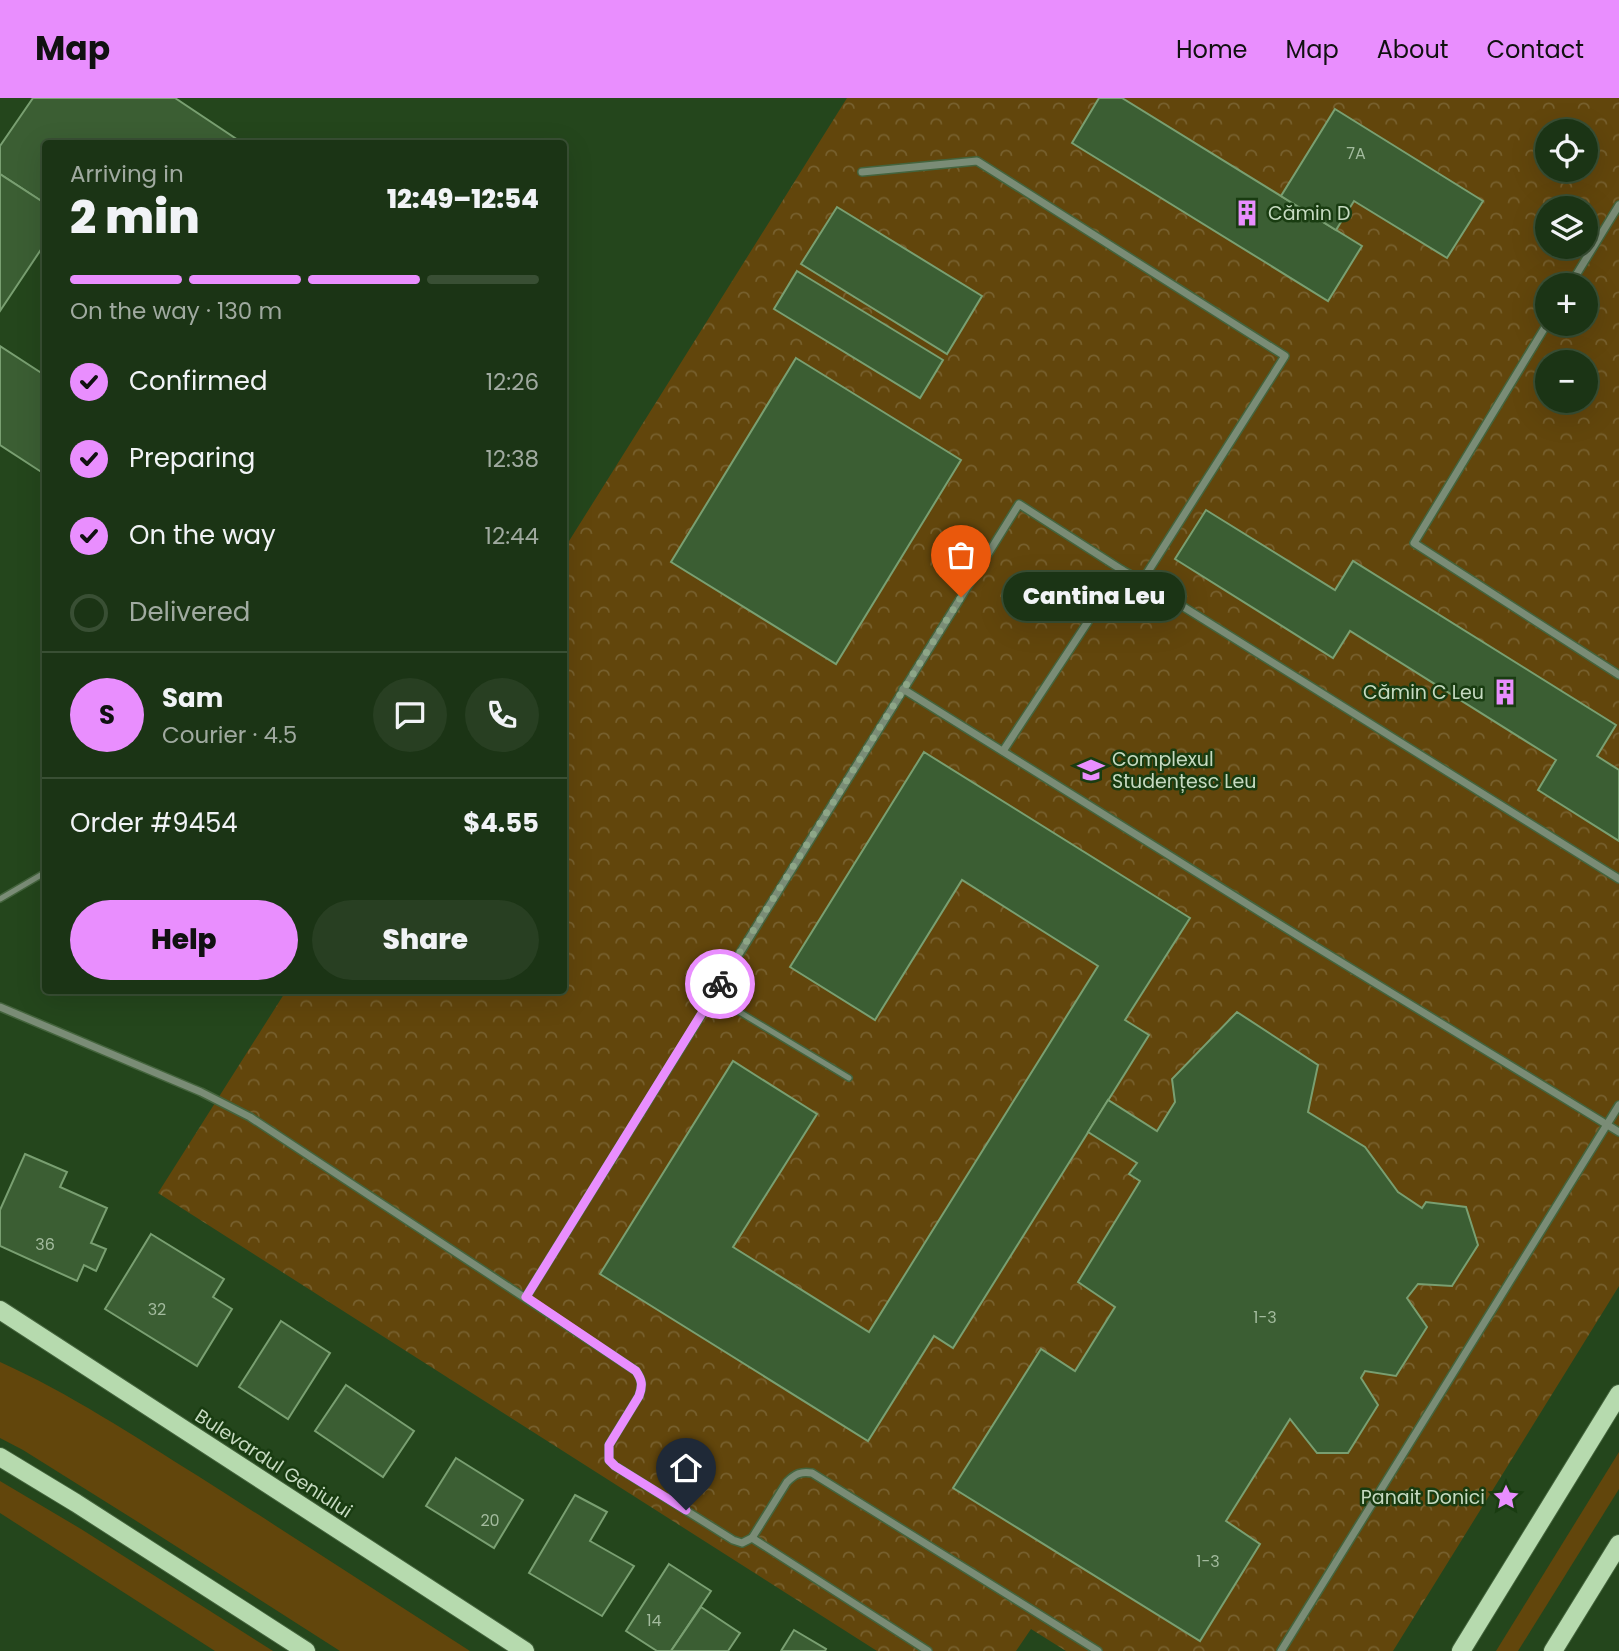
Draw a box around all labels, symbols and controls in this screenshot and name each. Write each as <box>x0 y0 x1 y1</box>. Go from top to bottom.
text: Map <box>35 25 110 72</box>
text: Home <box>1176 33 1248 66</box>
text: Map <box>1286 33 1339 66</box>
text: About <box>1377 33 1448 66</box>
text: Contact <box>1486 33 1584 66</box>
map controls <box>1535 119 1598 413</box>
button: locate <box>1535 119 1598 182</box>
house number: 7A <box>1346 142 1366 165</box>
text: Arriving in <box>70 158 184 190</box>
text: 12:49–12:54 <box>387 181 539 217</box>
text: 2 min <box>70 185 200 249</box>
button: layers <box>1535 196 1598 259</box>
building icon: Cămin D <box>1232 198 1262 228</box>
place label: Cămin D <box>1268 200 1350 227</box>
button: + <box>1535 273 1598 336</box>
text: On the way · 130 m <box>70 295 282 327</box>
button: − <box>1535 350 1598 413</box>
icon: check <box>70 363 108 401</box>
text: Confirmed <box>129 363 267 399</box>
text: 12:26 <box>486 366 539 398</box>
icon: check <box>70 440 108 478</box>
text: Preparing <box>129 440 255 476</box>
text: 12:38 <box>485 443 539 475</box>
icon: check <box>70 517 108 555</box>
text: On the way <box>129 517 276 553</box>
text: 12:44 <box>485 520 539 552</box>
pin <box>931 525 991 597</box>
icon: bag <box>942 536 980 574</box>
callout: Cantina Leu <box>1003 573 1185 622</box>
text: Cantina Leu <box>1023 580 1165 612</box>
text: Delivered <box>129 594 250 630</box>
building icon: Cămin C Leu <box>1490 677 1520 707</box>
button: chat <box>373 678 447 752</box>
button: phone <box>465 678 539 752</box>
place label: Cămin C Leu <box>1363 679 1484 706</box>
text: Sam <box>162 680 223 716</box>
text: S <box>99 697 115 733</box>
text: Courier · 4.5 <box>162 719 297 751</box>
place label: Complexul Studențesc Leu <box>1112 746 1256 795</box>
school or university icon: Complexul Studențesc Leu <box>1076 755 1106 785</box>
text: Order #9454 <box>70 805 238 841</box>
text: $4.55 <box>463 805 539 841</box>
button: Help <box>70 900 298 980</box>
button: Share <box>312 900 539 980</box>
courier <box>685 949 755 1019</box>
icon: bike <box>701 965 739 1003</box>
house number: 36 <box>35 1233 55 1256</box>
house number: 32 <box>148 1298 166 1321</box>
house number: 1-3 <box>1253 1306 1277 1329</box>
street label: Bulevardul Geniului <box>190 1402 358 1524</box>
pin <box>656 1438 716 1510</box>
icon: home <box>667 1449 705 1487</box>
place icon: Panait Donici <box>1491 1482 1521 1512</box>
place label: Panait Donici <box>1361 1484 1485 1511</box>
house number: 20 <box>480 1509 500 1532</box>
house number: 1-3 <box>1196 1550 1220 1573</box>
house number: 14 <box>646 1609 662 1632</box>

